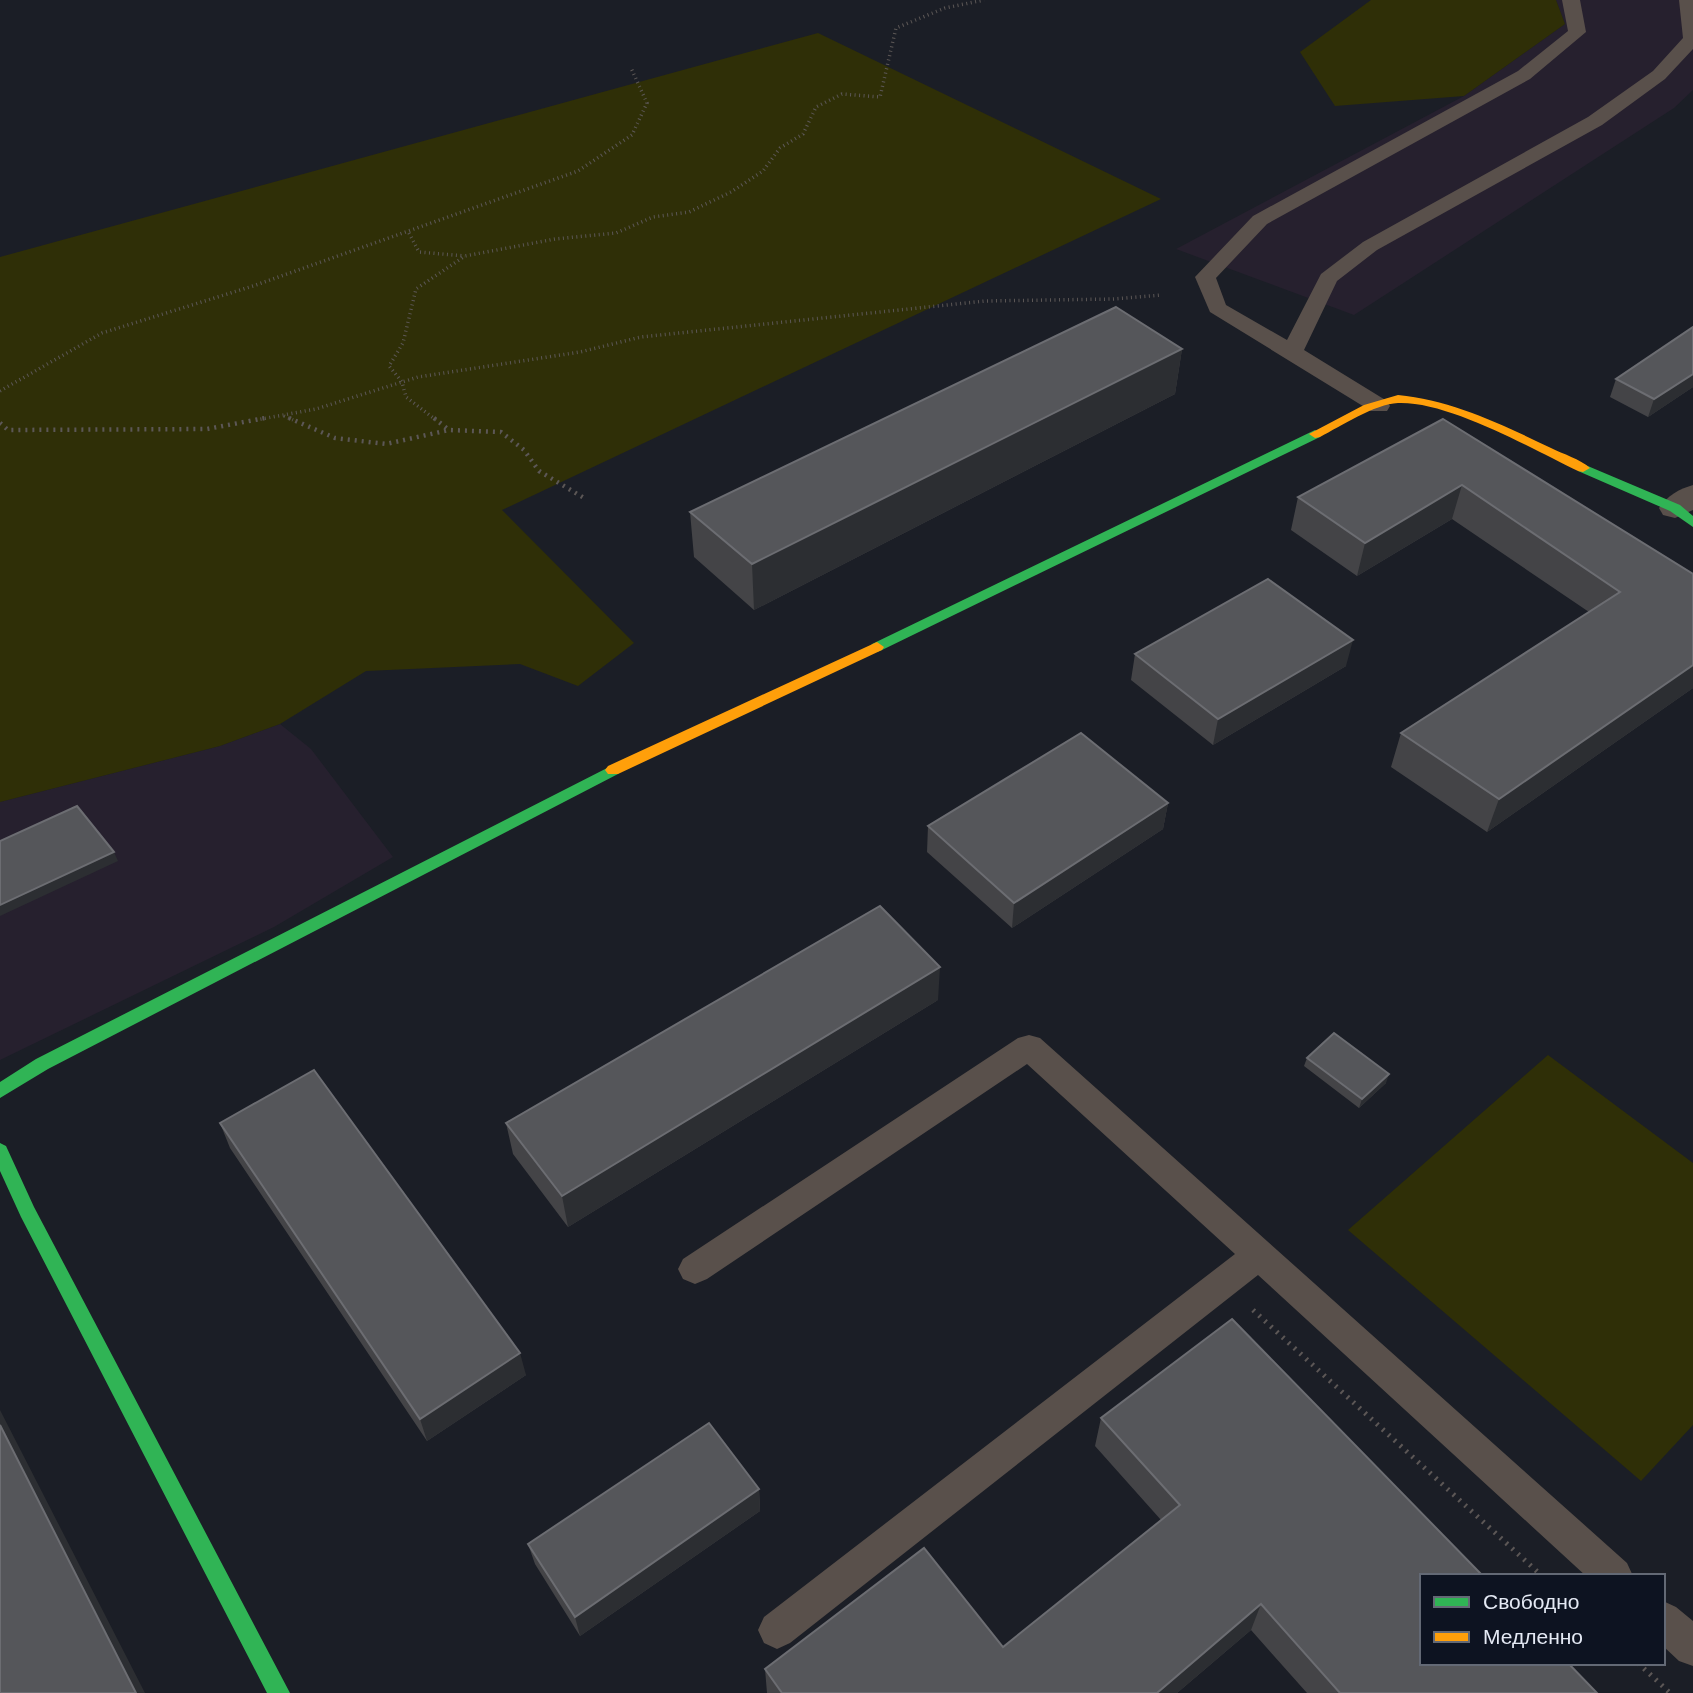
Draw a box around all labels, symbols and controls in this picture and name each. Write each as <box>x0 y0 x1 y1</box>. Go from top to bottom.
legend <box>1420 1574 1665 1665</box>
text: Свободно <box>1483 1588 1580 1616</box>
text: Медленно <box>1483 1623 1583 1651</box>

